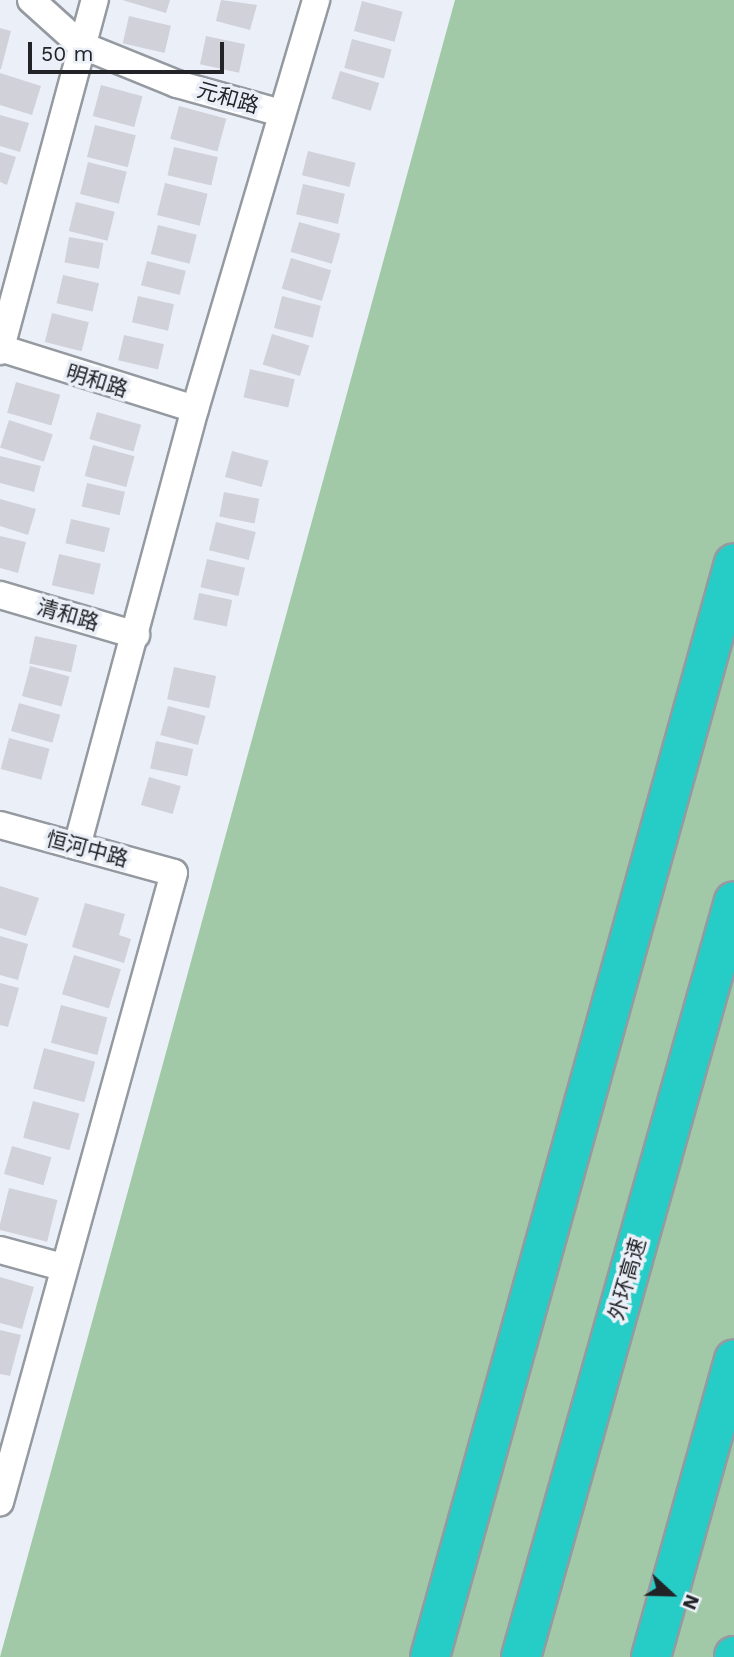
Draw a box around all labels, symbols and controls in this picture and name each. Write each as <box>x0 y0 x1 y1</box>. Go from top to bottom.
scale bar <box>32 28 228 72</box>
text: 50 m <box>41 41 93 66</box>
street label: 元和路 <box>194 77 262 119</box>
street label: 明和路 <box>63 360 131 402</box>
street label: 清和路 <box>34 594 102 636</box>
street label: 恒河中路 <box>43 826 131 872</box>
street label: 外环高速 <box>603 1235 651 1323</box>
north arrow <box>636 1559 706 1629</box>
text: N <box>678 1591 704 1613</box>

